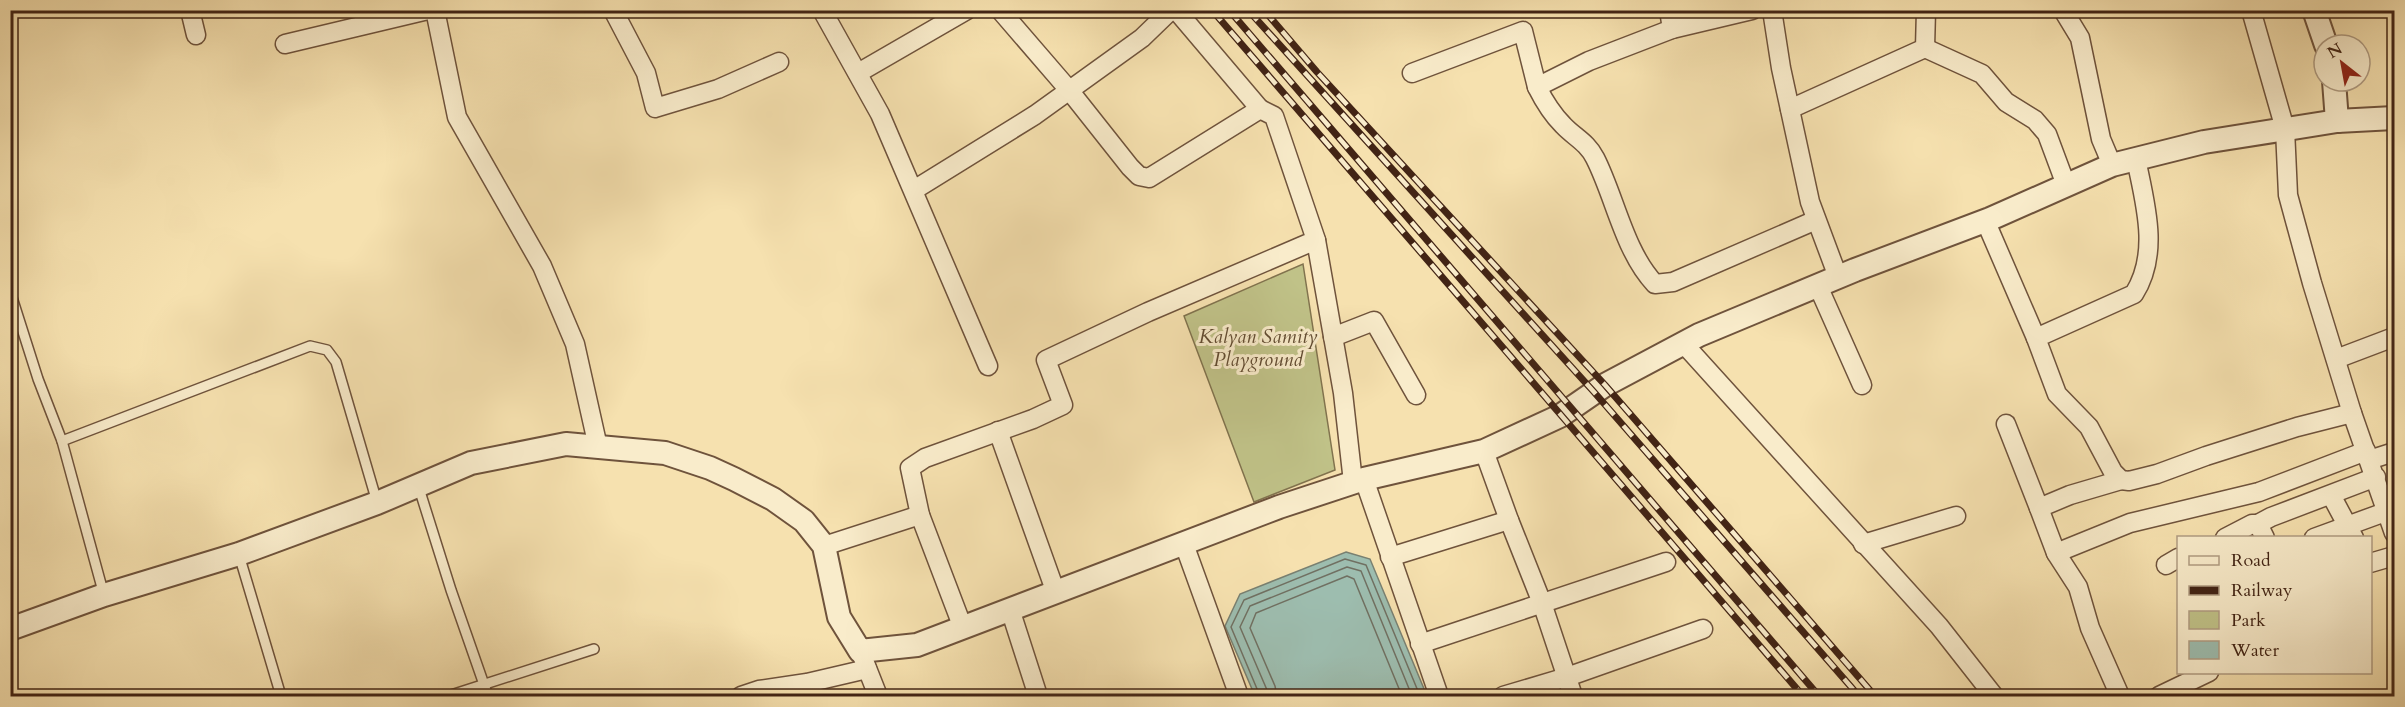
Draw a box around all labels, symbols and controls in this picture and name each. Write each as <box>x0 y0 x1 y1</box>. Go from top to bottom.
north arrow <box>2312 33 2372 93</box>
text: N <box>2323 38 2347 64</box>
park label: Kalyan Samity Playground <box>1198 323 1318 373</box>
legend <box>2177 536 2372 674</box>
text: Road <box>2231 548 2271 573</box>
text: Railway <box>2231 578 2293 603</box>
text: Park <box>2231 608 2266 633</box>
text: Water <box>2230 638 2280 663</box>

